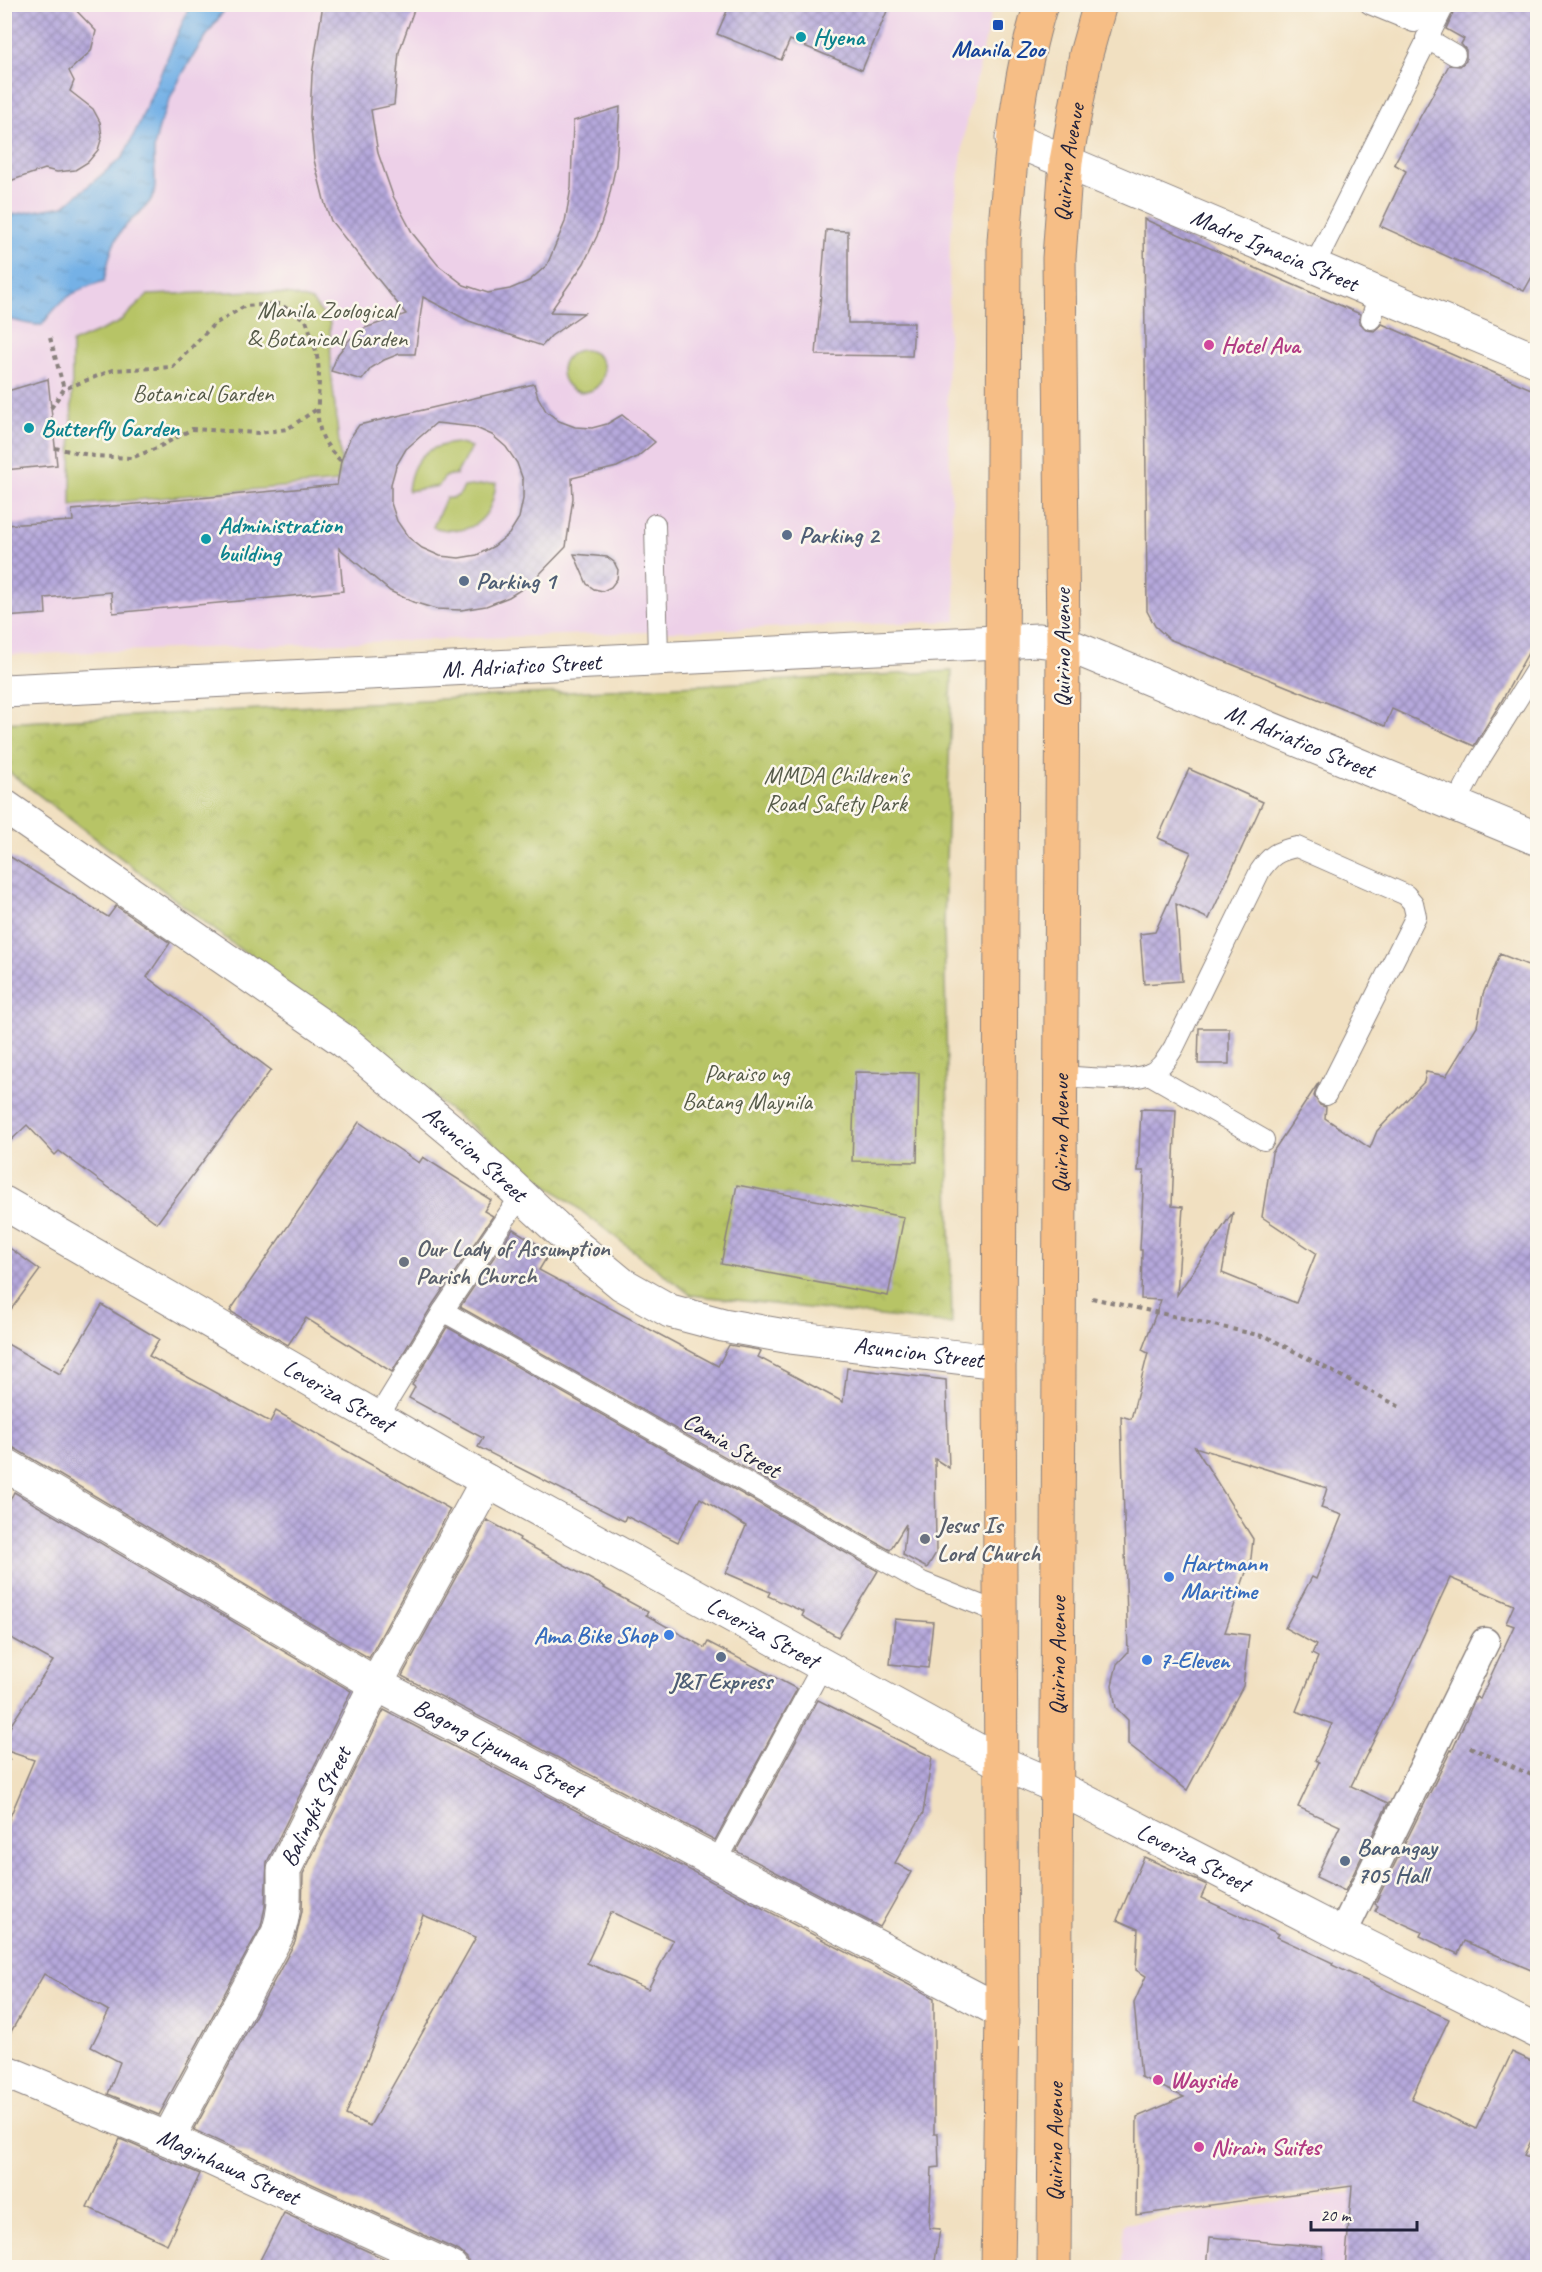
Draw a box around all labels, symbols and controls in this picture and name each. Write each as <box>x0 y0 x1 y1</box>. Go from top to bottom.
marker: Manila Zoo <box>991 18 1005 32</box>
place label: Hyena <box>813 22 866 52</box>
marker: Hyena <box>794 30 808 44</box>
place label: Manila Zoo <box>951 34 1047 64</box>
street label: Quirino Avenue <box>1047 99 1092 223</box>
street label: Madre Ignacia Street <box>1187 201 1365 299</box>
park label: Manila Zoological & Botanical Garden <box>247 295 408 353</box>
place label: Hotel Ava <box>1221 330 1302 360</box>
marker: Hotel Ava <box>1202 338 1216 352</box>
park label: Botanical Garden <box>132 378 275 408</box>
place label: Butterfly Garden <box>41 413 180 443</box>
marker: Butterfly Garden <box>22 421 36 435</box>
place label: Administration building <box>218 510 344 568</box>
place label: Parking 2 <box>799 520 881 550</box>
marker: Parking 2 <box>780 528 794 542</box>
marker: Administration building <box>199 532 213 546</box>
place label: Parking 1 <box>476 566 559 596</box>
marker: Parking 1 <box>457 574 471 588</box>
street label: Quirino Avenue <box>1047 586 1077 707</box>
street label: M. Adriatico Street <box>441 646 604 684</box>
street label: M. Adriatico Street <box>1221 697 1381 786</box>
park label: MMDA Children's Road Safety Park <box>764 760 911 818</box>
park label: Paraiso ng Batang Maynila <box>682 1058 813 1116</box>
street label: Quirino Avenue <box>1045 1072 1076 1194</box>
street label: Asuncion Street <box>417 1098 535 1209</box>
place label: Our Lady of Assumption Parish Church <box>416 1233 611 1291</box>
marker: Our Lady of Assumption Parish Church <box>397 1255 411 1269</box>
street label: Asuncion Street <box>852 1330 987 1375</box>
street label: Leveriza Street <box>278 1352 402 1441</box>
street label: Camia Street <box>678 1405 788 1486</box>
place label: Jesus Is Lord Church <box>935 1510 1041 1568</box>
marker: Jesus Is Lord Church <box>918 1532 932 1546</box>
place label: Hartmann Maritime <box>1181 1548 1269 1606</box>
marker: Hartmann Maritime <box>1162 1570 1176 1584</box>
street label: Leveriza Street <box>702 1590 827 1677</box>
street label: Quirino Avenue <box>1042 1594 1073 1716</box>
place label: Ama Bike Shop <box>534 1620 659 1650</box>
marker: Ama Bike Shop <box>662 1628 676 1642</box>
place label: 7-Eleven <box>1159 1645 1232 1675</box>
marker: J&T Express <box>714 1650 728 1664</box>
marker: 7-Eleven <box>1140 1653 1154 1667</box>
place label: J&T Express <box>668 1666 774 1696</box>
street label: Bagong Lipunan Street <box>408 1691 591 1806</box>
street label: Balingkit Street <box>273 1740 359 1871</box>
street label: Leveriza Street <box>1132 1816 1258 1900</box>
place label: Barangay 705 Hall <box>1357 1832 1440 1890</box>
marker: Barangay 705 Hall <box>1338 1854 1352 1868</box>
place label: Wayside <box>1170 2065 1238 2095</box>
marker: Wayside <box>1151 2073 1165 2087</box>
street label: Quirino Avenue <box>1039 2080 1070 2202</box>
street label: Maginhawa Street <box>153 2121 306 2213</box>
place label: Nirain Suites <box>1211 2132 1323 2162</box>
marker: Nirain Suites <box>1192 2140 1206 2154</box>
scale bar <box>1311 2194 1418 2232</box>
text: 20 m <box>1320 2204 1353 2226</box>

